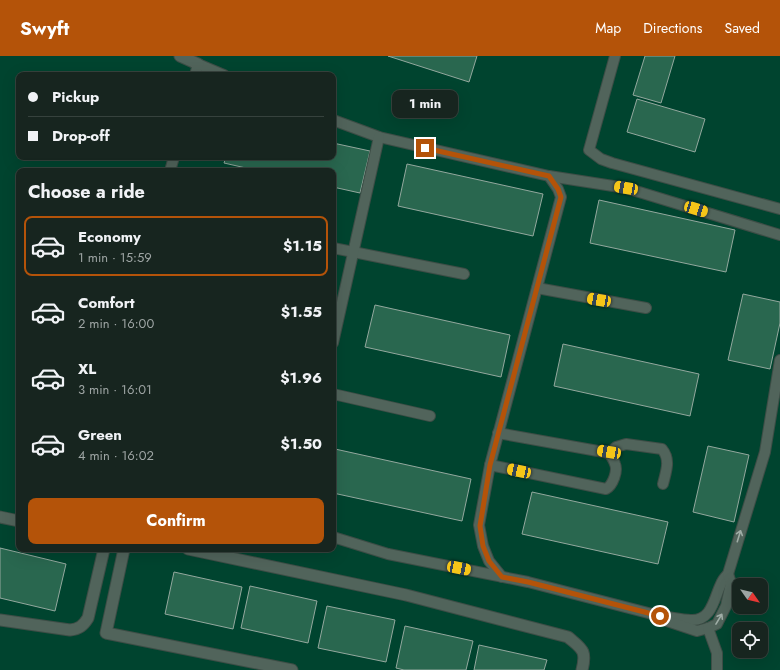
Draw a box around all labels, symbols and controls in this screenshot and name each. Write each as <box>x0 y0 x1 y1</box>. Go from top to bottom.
text: Swyft <box>20 15 69 42</box>
text: Map <box>595 18 621 38</box>
text: Directions <box>643 18 703 38</box>
text: Saved <box>725 18 760 38</box>
text: Pickup <box>52 86 99 108</box>
callout: 1 min <box>392 90 458 118</box>
text: 1 min <box>409 94 441 113</box>
text: Drop-off <box>52 125 110 147</box>
route end <box>416 139 434 157</box>
text: Choose a ride <box>28 179 145 205</box>
car <box>613 180 639 196</box>
car <box>683 200 709 218</box>
text: Economy <box>78 226 141 248</box>
icon: car <box>30 228 66 264</box>
text: $1.15 <box>283 235 322 257</box>
text: 1 min · 15:59 <box>78 248 152 267</box>
text: Comfort <box>78 292 135 314</box>
car <box>586 292 612 308</box>
icon: car <box>30 294 66 330</box>
text: $1.55 <box>281 301 322 323</box>
text: 2 min · 16:00 <box>78 314 154 333</box>
text: XL <box>78 358 96 380</box>
icon: car <box>30 360 66 396</box>
text: $1.96 <box>280 367 322 389</box>
text: 3 min · 16:01 <box>78 380 152 399</box>
text: Green <box>78 424 122 446</box>
icon: car <box>30 426 66 462</box>
text: $1.50 <box>281 433 322 455</box>
car <box>596 444 622 460</box>
text: 4 min · 16:02 <box>78 446 154 465</box>
car <box>506 463 532 479</box>
button: Confirm <box>28 498 324 544</box>
one-way arrow <box>736 530 743 543</box>
car <box>446 560 472 576</box>
north arrow <box>732 578 768 614</box>
map controls <box>732 578 768 658</box>
route start <box>651 607 669 625</box>
one-way arrow <box>716 613 724 625</box>
button: locate <box>732 622 768 658</box>

